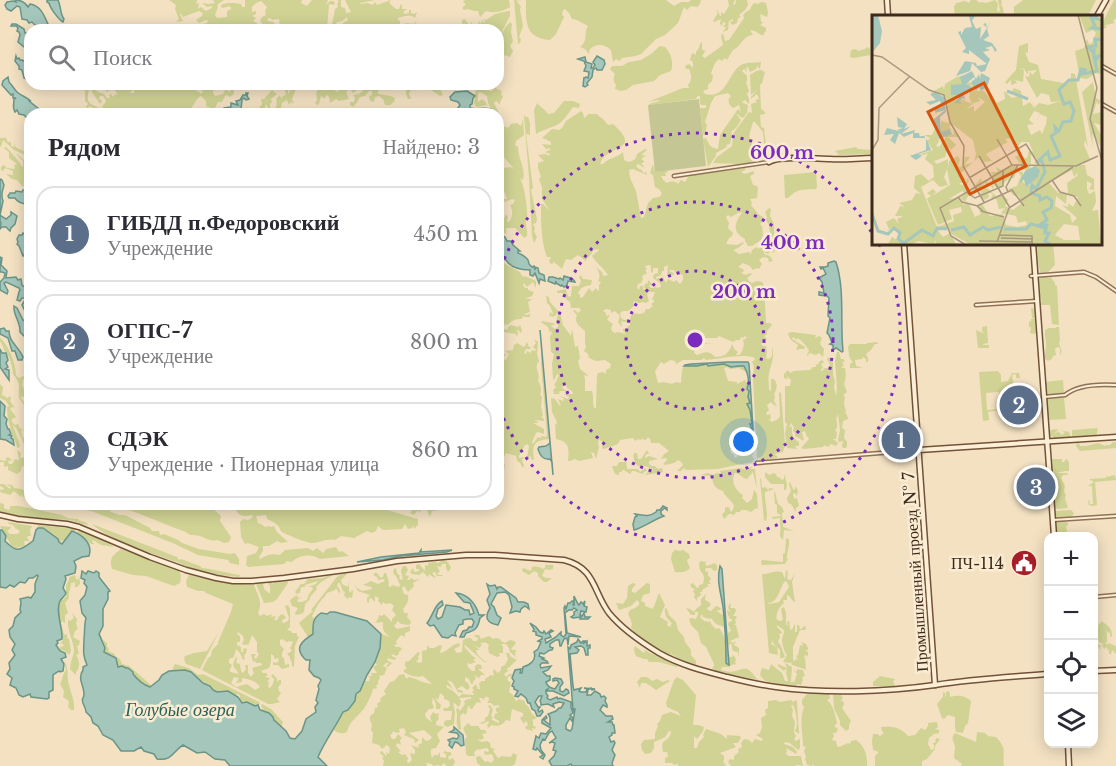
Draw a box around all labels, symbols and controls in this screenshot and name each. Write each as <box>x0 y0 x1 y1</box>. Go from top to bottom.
inset map <box>872 15 1101 244</box>
search box <box>24 24 504 90</box>
icon: search <box>45 41 78 74</box>
text: Поиск <box>93 44 152 71</box>
text: Рядом <box>48 131 121 163</box>
text: Найдено: 3 <box>382 135 480 159</box>
text: 600 m <box>750 142 814 164</box>
text: ГИБДД п.Федоровский <box>107 209 339 236</box>
text: 1 <box>65 222 74 246</box>
text: 450 m <box>413 222 478 246</box>
text: 400 m <box>761 232 825 254</box>
text: Учреждение <box>107 236 213 260</box>
text: 200 m <box>712 281 776 303</box>
text: ОГПС-7 <box>107 317 192 344</box>
text: 2 <box>63 330 76 354</box>
text: 800 m <box>410 330 478 354</box>
centre of rings <box>685 330 705 350</box>
text: Учреждение <box>107 344 213 368</box>
pin: 2 <box>1000 382 1038 428</box>
pin: 1 <box>882 418 920 462</box>
text: СДЭК <box>107 425 168 452</box>
your location <box>729 427 758 456</box>
text: 3 <box>63 438 76 462</box>
text: 860 m <box>412 438 478 462</box>
text: Учреждение · Пионерная улица <box>107 452 379 476</box>
pin: 3 <box>1016 464 1056 510</box>
street label: Промышленный проезд № 7 <box>898 470 932 673</box>
map controls <box>1044 532 1098 748</box>
button: + <box>1044 532 1098 586</box>
public building icon: ПЧ-114 <box>1009 548 1039 578</box>
place label: ПЧ-114 <box>951 553 1004 573</box>
button: − <box>1044 586 1098 640</box>
button: locate <box>1044 640 1098 694</box>
button: layers <box>1044 694 1098 748</box>
water label: Голубые озера <box>124 699 235 721</box>

